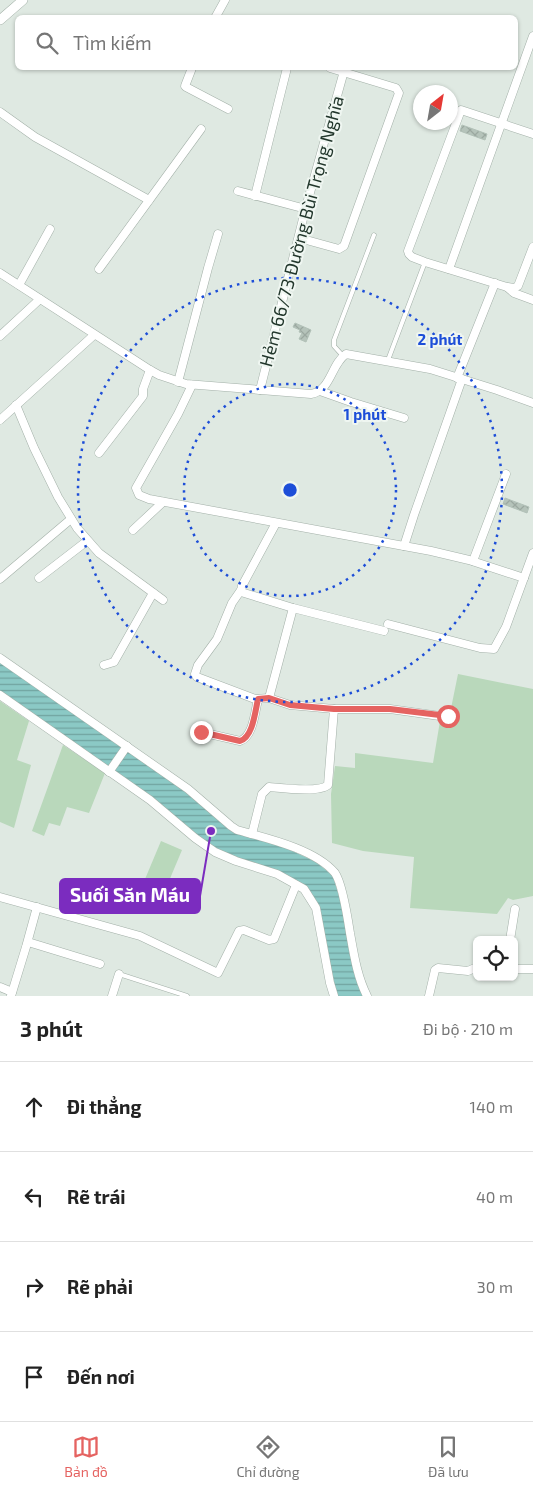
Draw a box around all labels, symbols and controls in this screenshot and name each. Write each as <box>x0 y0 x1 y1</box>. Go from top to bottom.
search box <box>15 15 518 70</box>
icon: search <box>33 29 61 57</box>
text: Tìm kiếm <box>73 31 152 54</box>
north arrow <box>413 85 458 130</box>
street label: Hẻm 66/73 Đường Bùi Trọng Nghĩa <box>254 93 348 369</box>
text: 2 phút <box>417 330 463 348</box>
text: 1 phút <box>344 405 386 423</box>
centre of rings <box>281 481 299 499</box>
route start <box>437 705 460 728</box>
route end <box>190 721 213 744</box>
callout: Suối Săn Máu <box>60 879 200 913</box>
text: Suối Săn Máu <box>70 883 190 906</box>
map controls <box>473 936 518 981</box>
button: locate <box>473 936 518 981</box>
text: 3 phút <box>20 1016 83 1041</box>
text: Đi bộ · 210 m <box>423 1019 513 1038</box>
icon: ahead <box>20 1093 48 1121</box>
text: Đi thẳng <box>67 1095 142 1118</box>
text: 140 m <box>470 1097 513 1116</box>
icon: left <box>20 1183 48 1211</box>
text: Rẽ trái <box>67 1185 126 1208</box>
text: 40 m <box>476 1187 513 1206</box>
icon: right <box>20 1273 48 1301</box>
text: Rẽ phải <box>67 1275 133 1298</box>
text: 30 m <box>477 1277 513 1296</box>
icon: arrive <box>20 1363 48 1391</box>
text: Đến nơi <box>67 1365 135 1388</box>
tab: Bản đồ <box>64 1433 108 1480</box>
tab: Chỉ đường <box>236 1433 299 1480</box>
tab: Đã lưu <box>428 1433 469 1480</box>

